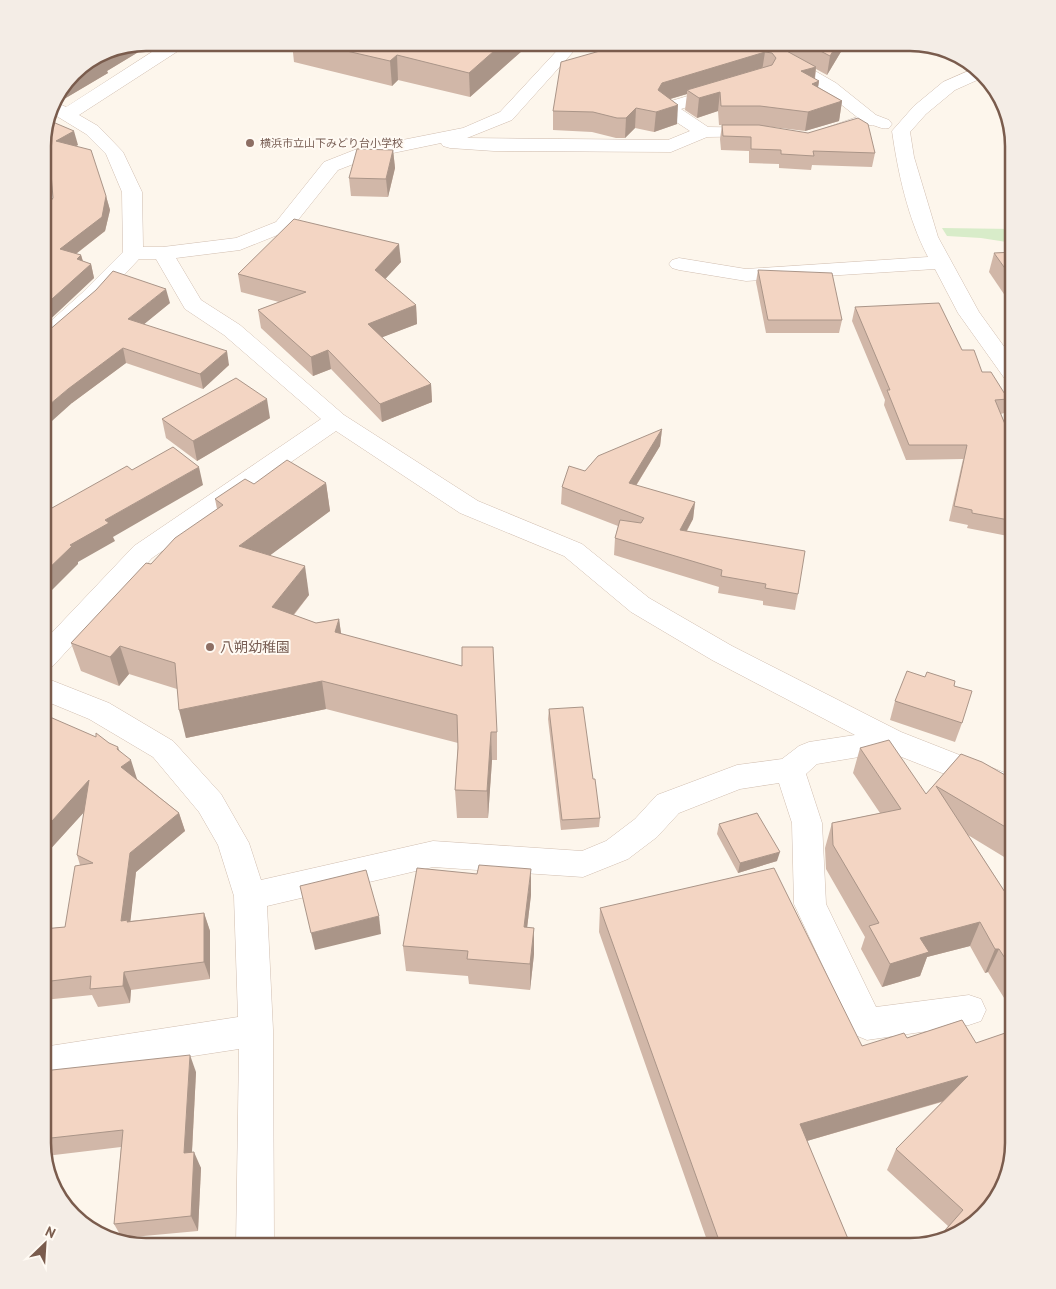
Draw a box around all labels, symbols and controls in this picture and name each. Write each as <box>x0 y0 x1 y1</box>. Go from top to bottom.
place label: 横浜市立山下みどり台小学校 <box>260 136 403 150</box>
marker: 横浜市立山下みどり台小学校 <box>244 137 256 149</box>
place label: 八朔幼稚園 <box>220 638 290 656</box>
marker: 八朔幼稚園 <box>204 641 216 653</box>
north arrow <box>20 1219 70 1269</box>
text: N <box>43 1222 58 1242</box>

